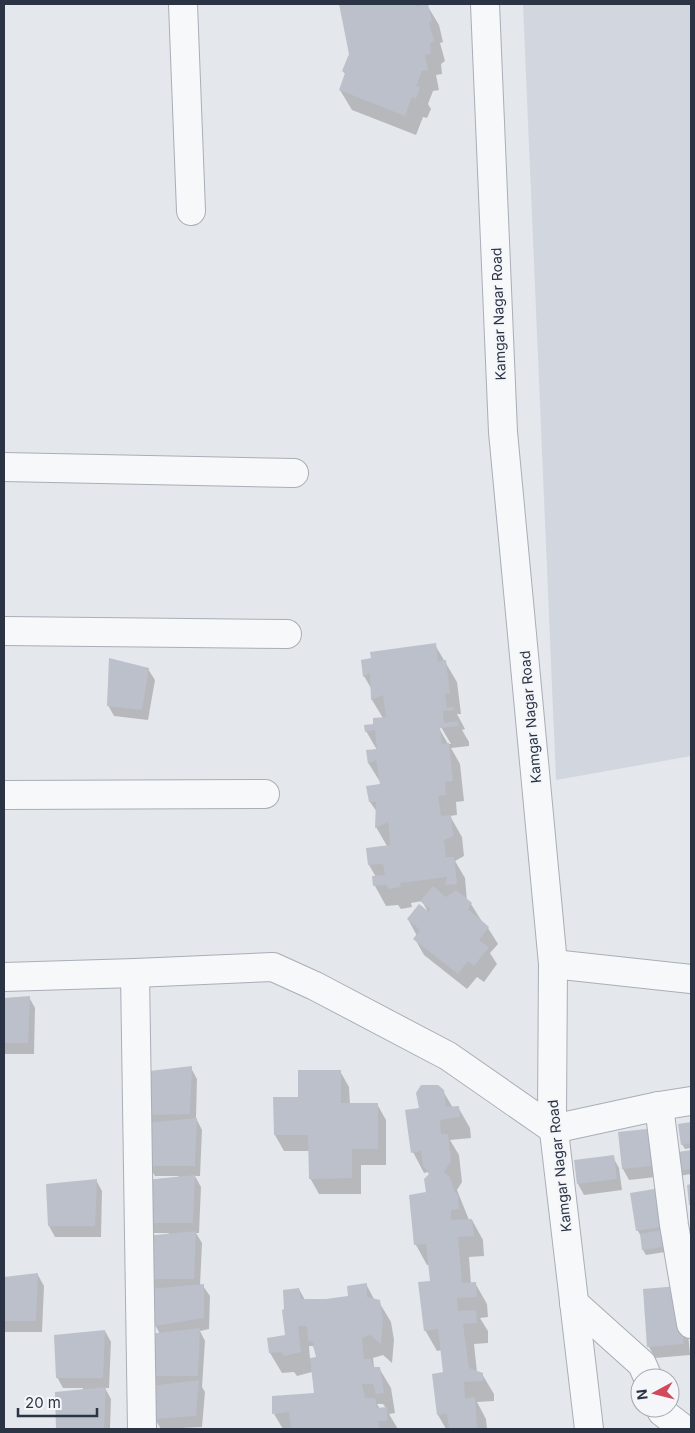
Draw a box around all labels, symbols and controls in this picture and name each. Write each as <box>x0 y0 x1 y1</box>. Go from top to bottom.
street label: Kamgar Nagar Road <box>487 247 509 381</box>
street label: Kamgar Nagar Road <box>516 650 544 784</box>
street label: Kamgar Nagar Road <box>544 1099 574 1233</box>
north arrow <box>630 1368 680 1418</box>
scale bar <box>18 1386 96 1418</box>
text: N <box>633 1388 651 1401</box>
text: 20 m <box>25 1393 61 1412</box>

